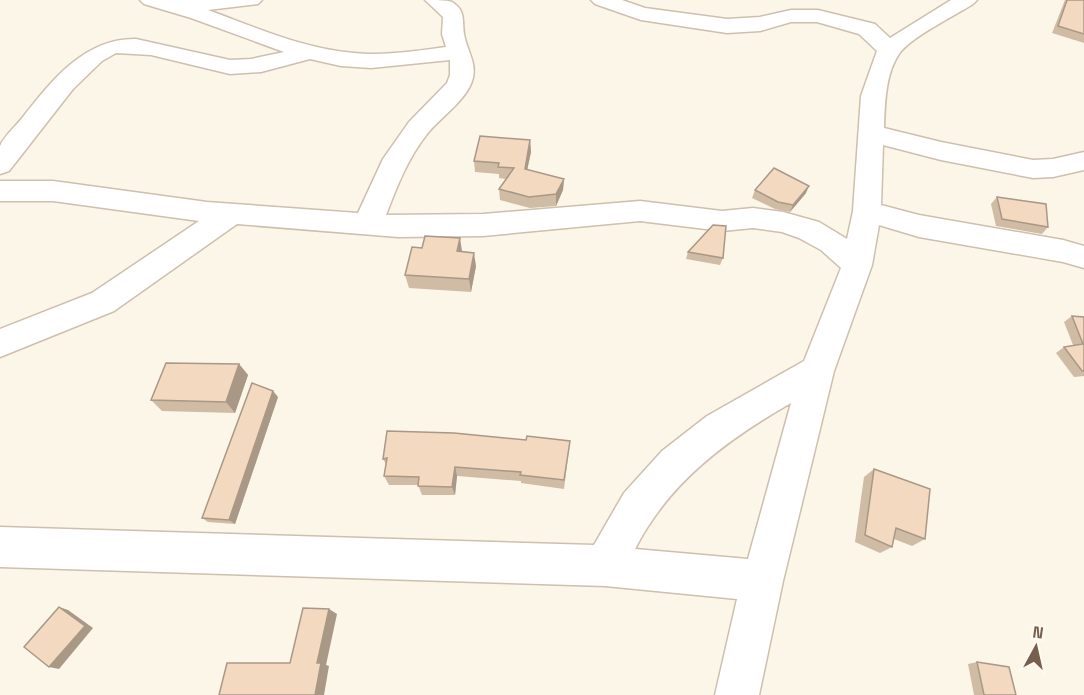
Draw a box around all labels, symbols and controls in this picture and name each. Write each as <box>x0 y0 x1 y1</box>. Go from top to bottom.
north arrow <box>1006 617 1066 677</box>
text: N <box>1031 621 1045 644</box>

